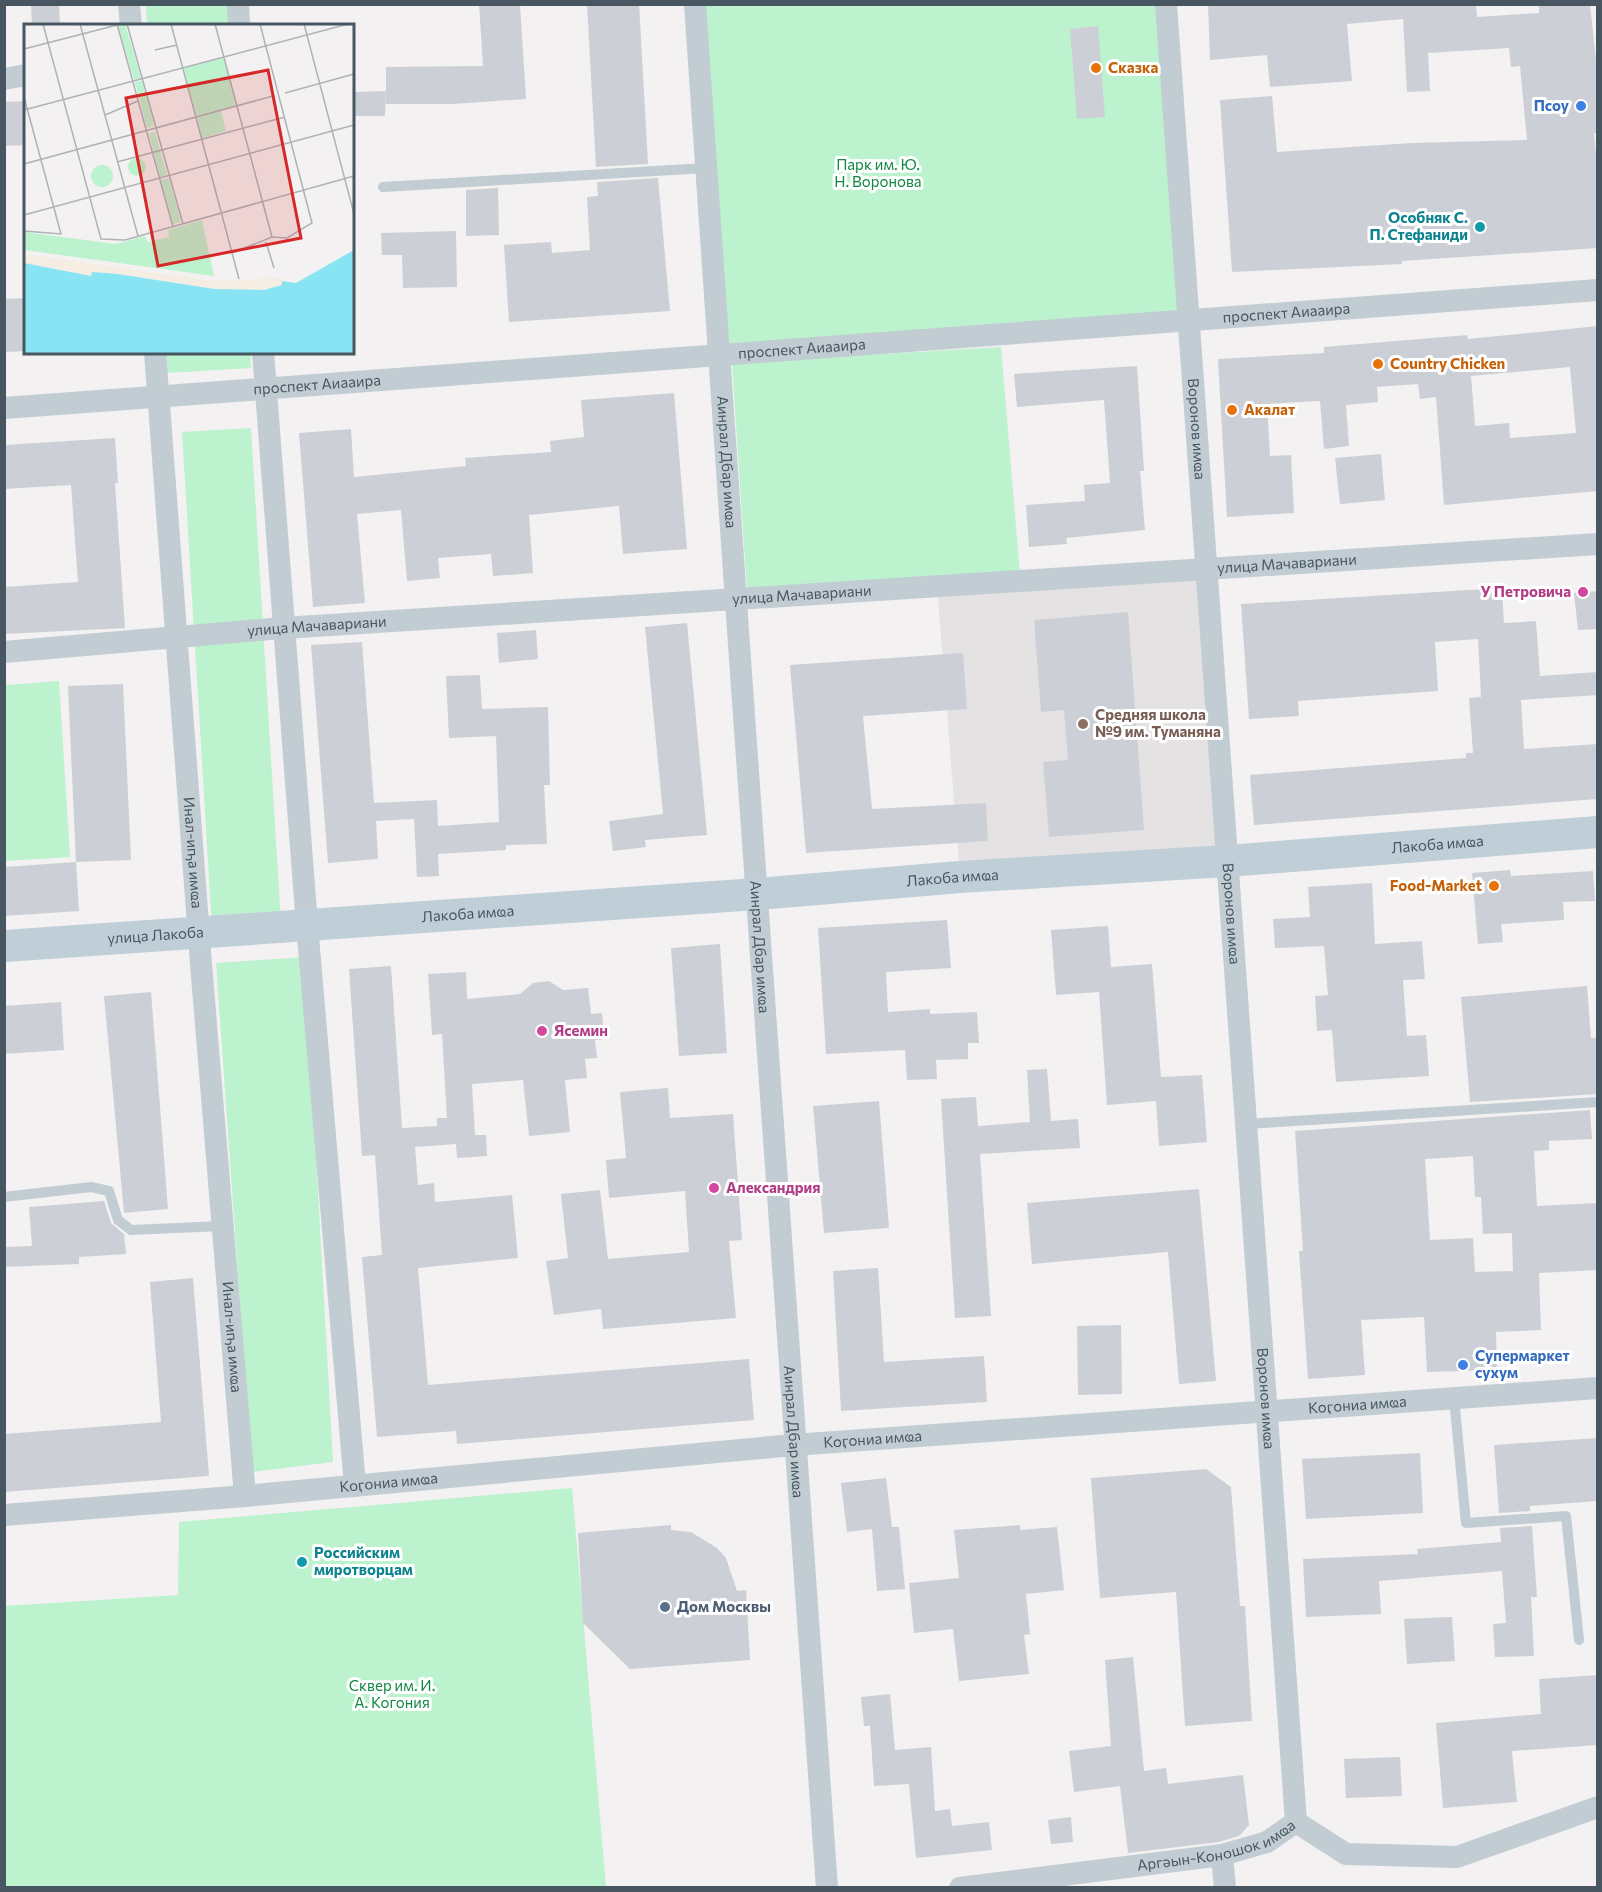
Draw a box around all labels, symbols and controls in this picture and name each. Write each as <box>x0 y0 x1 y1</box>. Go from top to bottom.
inset map <box>24 24 354 354</box>
place label: Сказка <box>1108 58 1159 76</box>
marker: Сказка <box>1089 61 1103 75</box>
place label: Псоу <box>1534 96 1570 114</box>
marker: Псоу <box>1574 99 1588 113</box>
park label: Парк им. Ю. Н. Воронова <box>834 155 922 190</box>
place label: Особняк С. П. Стефаниди <box>1369 208 1468 243</box>
marker: Особняк С. П. Стефаниди <box>1473 220 1487 234</box>
street label: проспект Аиааира <box>1222 298 1351 326</box>
street label: проспект Аиааира <box>737 334 866 362</box>
place label: Country Chicken <box>1390 354 1505 372</box>
marker: Country Chicken <box>1371 357 1385 371</box>
street label: проспект Аиааира <box>253 370 381 398</box>
street label: Воронов имҩа <box>1185 377 1210 480</box>
street label: Аинрал Дбар имҩа <box>714 395 741 529</box>
place label: Акалат <box>1244 400 1295 418</box>
marker: Акалат <box>1225 403 1239 417</box>
street label: улица Мачавариани <box>1217 549 1357 576</box>
street label: улица Мачавариани <box>732 580 872 607</box>
place label: У Петровича <box>1480 582 1571 600</box>
marker: У Петровича <box>1576 585 1590 599</box>
street label: улица Мачавариани <box>246 611 387 639</box>
place label: Средняя школа №9 им. Туманяна <box>1095 705 1221 740</box>
marker: Средняя школа №9 им. Туманяна <box>1076 717 1090 731</box>
street label: Инал-иҧа имҩа <box>180 796 207 909</box>
street label: Лакоба имҩа <box>1390 831 1484 856</box>
street label: Воронов имҩа <box>1219 862 1245 965</box>
street label: Лакоба имҩа <box>906 865 999 889</box>
place label: Food-Market <box>1390 876 1482 894</box>
marker: Food-Market <box>1487 879 1501 893</box>
street label: Аинрал Дбар имҩа <box>747 880 774 1014</box>
street label: Лакоба имҩа <box>421 901 515 925</box>
street label: улица Лакоба <box>107 922 204 947</box>
place label: Ясемин <box>554 1021 608 1039</box>
marker: Ясемин <box>535 1024 549 1038</box>
place label: Александрия <box>726 1178 821 1196</box>
marker: Александрия <box>707 1181 721 1195</box>
street label: Инал-иҧа имҩа <box>219 1281 246 1393</box>
place label: Супермаркет сухум <box>1475 1346 1570 1381</box>
street label: Воронов имҩа <box>1254 1347 1279 1450</box>
marker: Супермаркет сухум <box>1456 1358 1470 1372</box>
street label: Аинрал Дбар имҩа <box>781 1365 808 1499</box>
street label: Коӷониа имҩа <box>1307 1392 1407 1417</box>
street label: Коӷониа имҩа <box>823 1426 923 1451</box>
street label: Коӷониа имҩа <box>339 1468 439 1495</box>
place label: Российским миротворцам <box>314 1543 413 1578</box>
marker: Российским миротворцам <box>295 1555 309 1569</box>
place label: Дом Москвы <box>677 1597 771 1615</box>
marker: Дом Москвы <box>658 1600 672 1614</box>
park label: Сквер им. И. А. Когония <box>349 1676 435 1711</box>
street label: Аргәын-Коношок имҩа <box>1136 1815 1298 1874</box>

